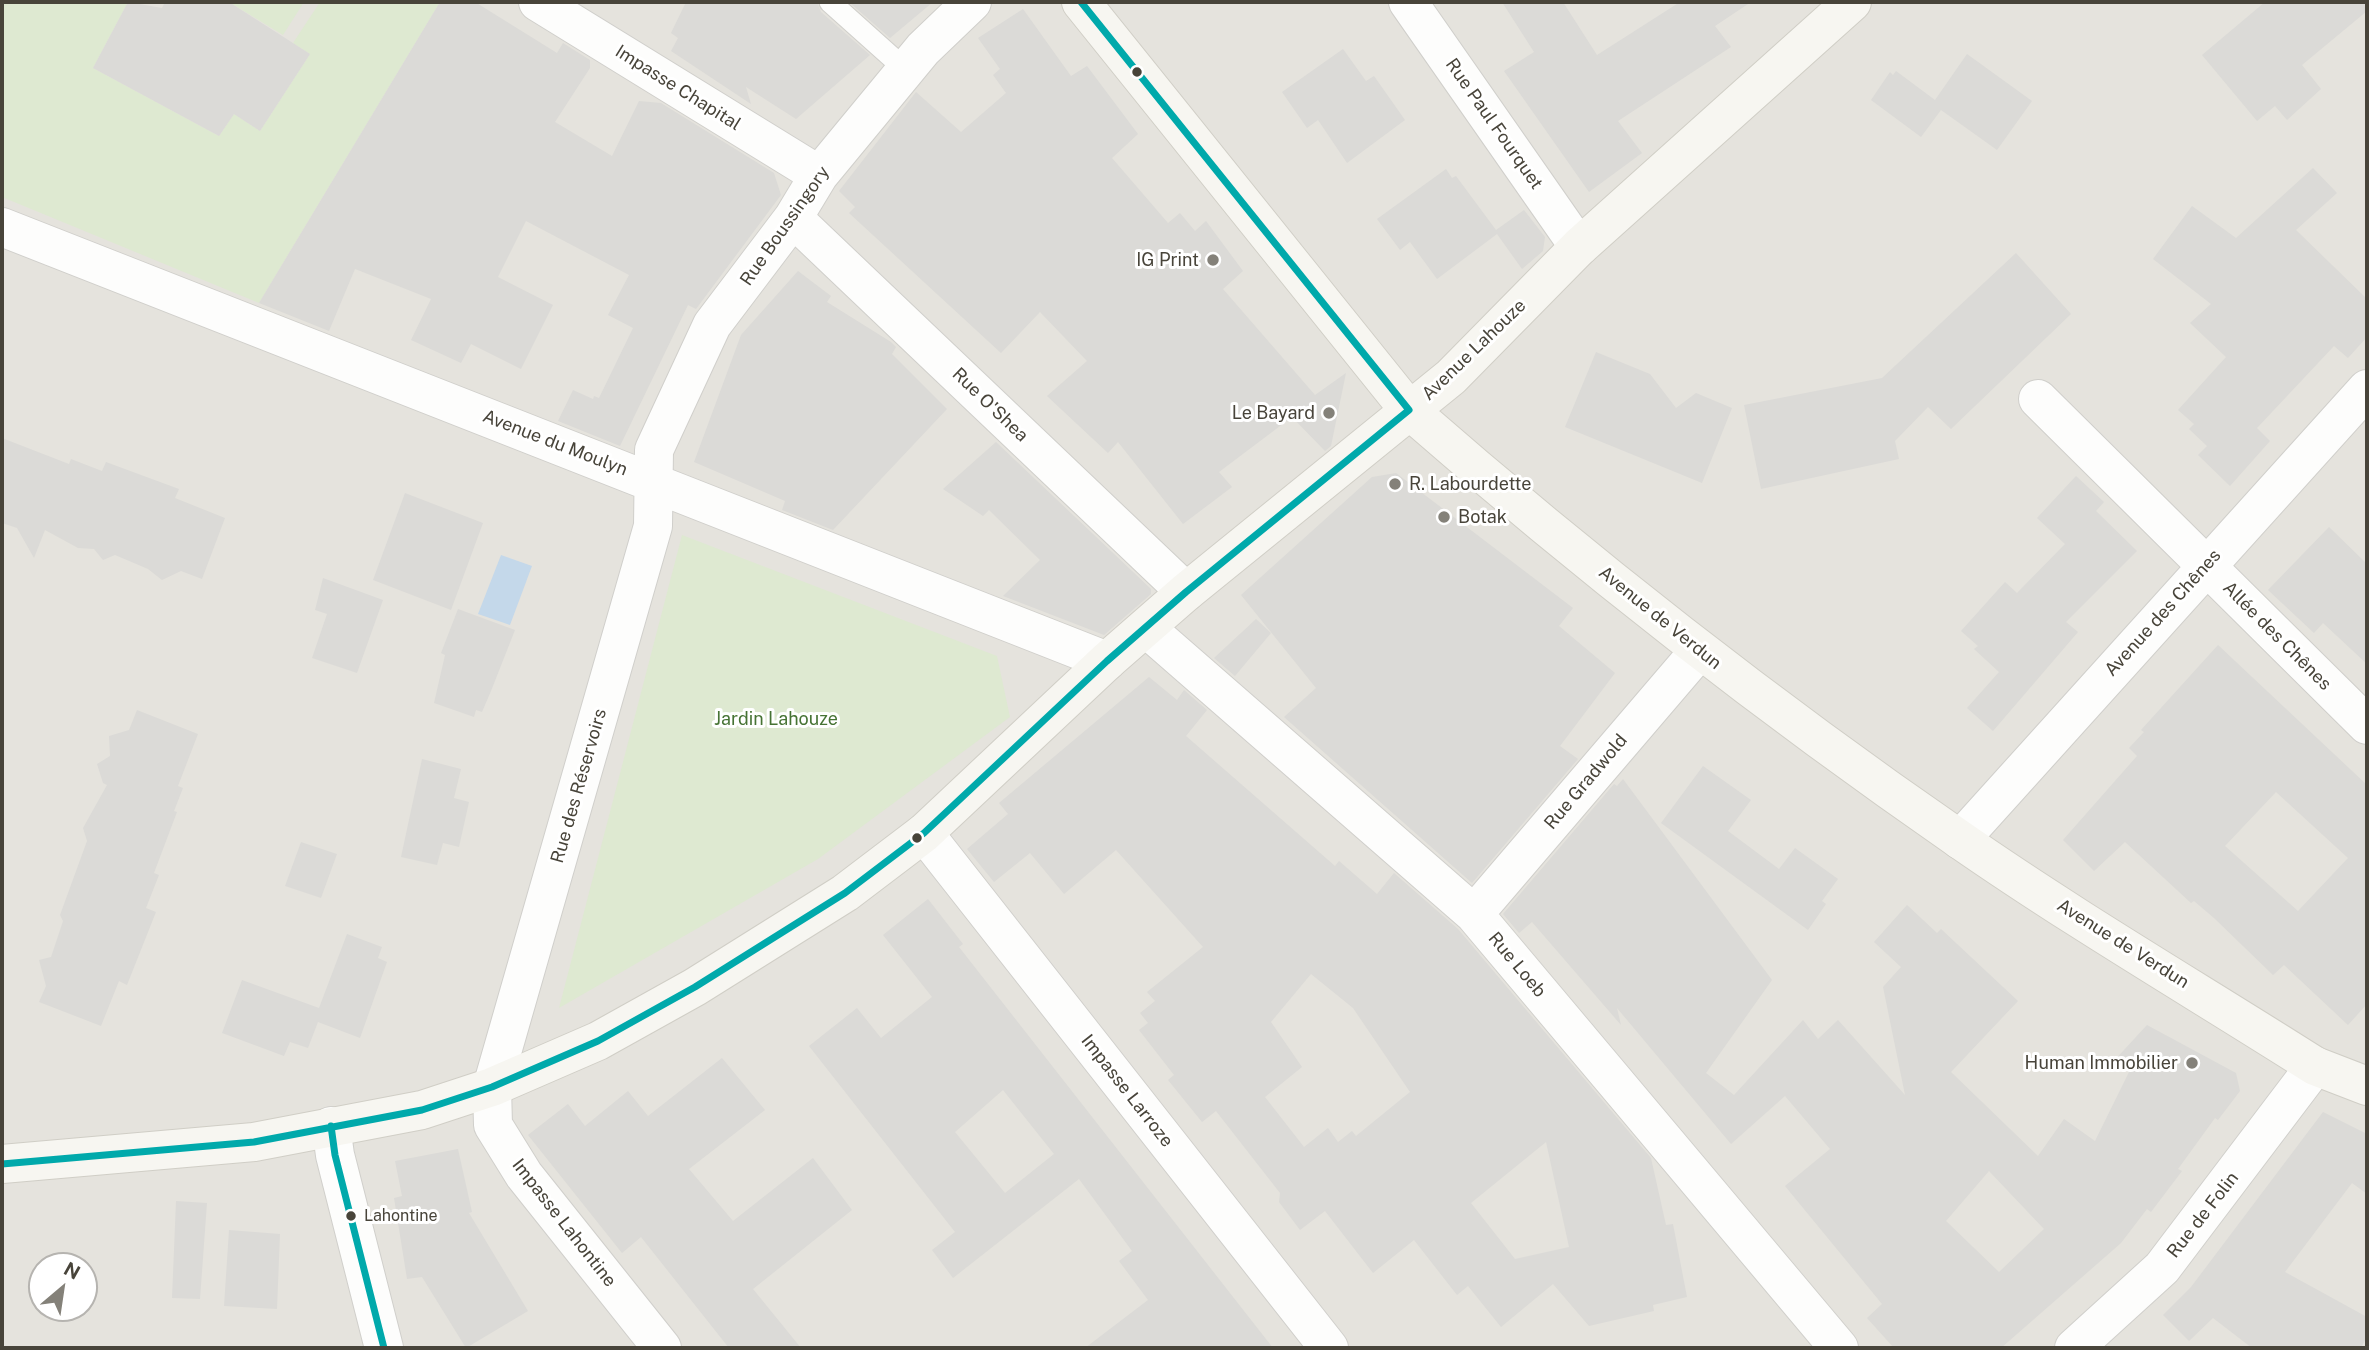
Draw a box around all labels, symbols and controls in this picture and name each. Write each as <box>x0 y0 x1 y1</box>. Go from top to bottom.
street label: Impasse Chapital <box>611 41 745 135</box>
street label: Rue Paul Fourquet <box>1441 54 1547 194</box>
unlabelled marker <box>1130 65 1144 79</box>
street label: Rue Boussingory <box>736 162 834 290</box>
place label: IG Print <box>1136 249 1199 271</box>
marker: IG Print <box>1205 252 1221 268</box>
street label: Avenue Lahouze <box>1418 295 1530 405</box>
street label: Rue O'Shea <box>948 363 1032 447</box>
place label: Le Bayard <box>1232 402 1315 424</box>
street label: Avenue du Moulyn <box>480 405 630 481</box>
marker: Le Bayard <box>1321 405 1337 421</box>
place label: R. Labourdette <box>1409 473 1532 495</box>
marker: R. Labourdette <box>1387 476 1403 492</box>
place label: Botak <box>1458 506 1507 528</box>
marker: Botak <box>1436 509 1452 525</box>
street label: Avenue des Chênes <box>2100 545 2226 681</box>
street label: Avenue de Verdun <box>1594 562 1726 674</box>
street label: Allée des Chênes <box>2218 577 2336 695</box>
street label: Rue des Réservoirs <box>547 706 611 866</box>
park label: Jardin Lahouze <box>714 708 838 730</box>
street label: Rue Gradwold <box>1540 730 1632 834</box>
unlabelled marker <box>910 831 924 845</box>
street label: Avenue de Verdun <box>2053 895 2193 993</box>
street label: Rue Loeb <box>1484 928 1550 1002</box>
street label: Impasse Larroze <box>1076 1031 1178 1151</box>
place label: Human Immobilier <box>2025 1052 2178 1074</box>
marker: Human Immobilier <box>2184 1055 2200 1071</box>
street label: Impasse Lahontine <box>507 1155 621 1291</box>
street label: Rue de Folin <box>2163 1168 2243 1262</box>
place label: Lahontine <box>364 1206 438 1226</box>
marker: Lahontine <box>344 1209 358 1223</box>
north arrow <box>28 1252 98 1322</box>
text: N <box>60 1257 84 1284</box>

